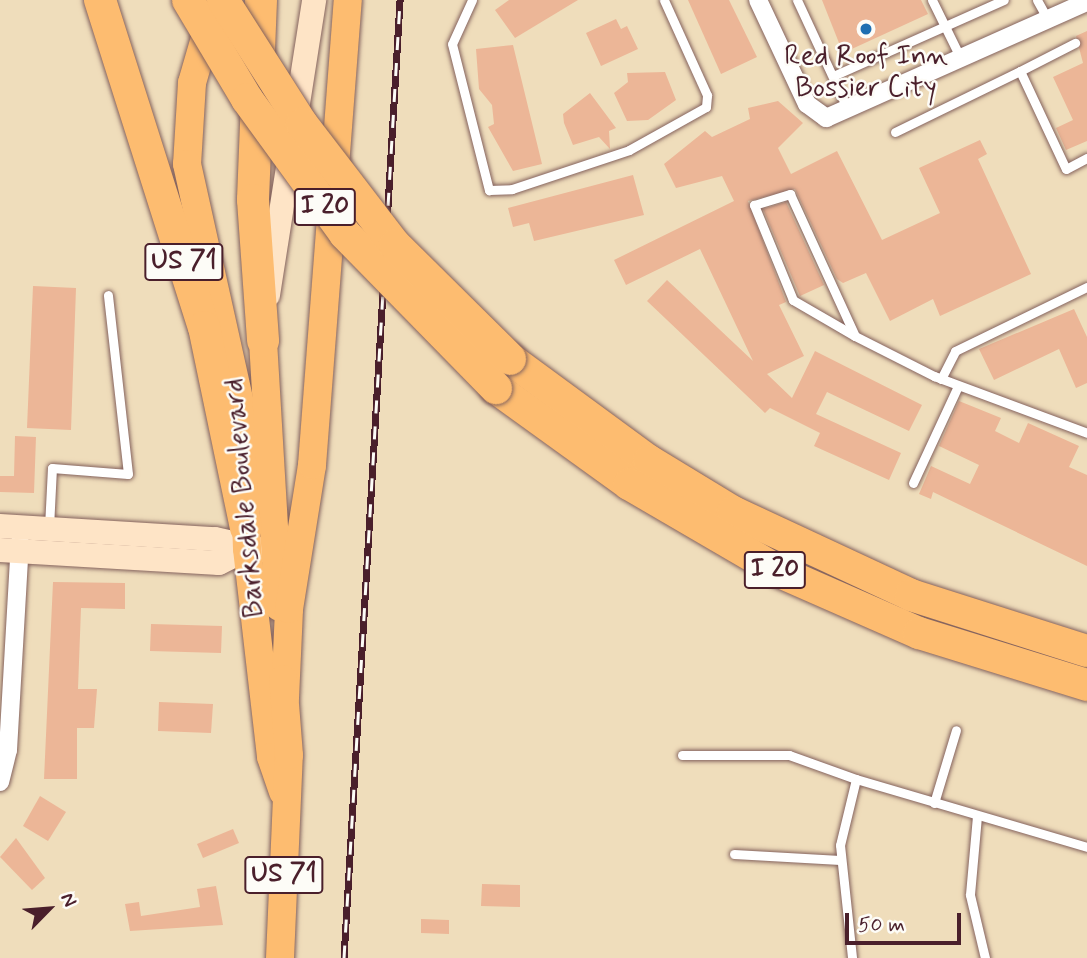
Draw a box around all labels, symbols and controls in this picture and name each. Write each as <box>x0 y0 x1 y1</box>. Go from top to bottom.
marker: Red Roof Inn Bossier City <box>858 21 874 37</box>
place label: Red Roof Inn Bossier City <box>788 40 944 106</box>
road number: I 20 <box>294 184 356 230</box>
road number: US 71 <box>144 240 224 284</box>
street label: Barksdale Boulevard <box>218 379 272 617</box>
road number: I 20 <box>744 548 806 592</box>
road number: US 71 <box>244 852 324 898</box>
north arrow <box>14 874 84 944</box>
text: N <box>54 889 82 911</box>
scale bar <box>849 898 964 942</box>
text: 50 m <box>858 911 905 939</box>

